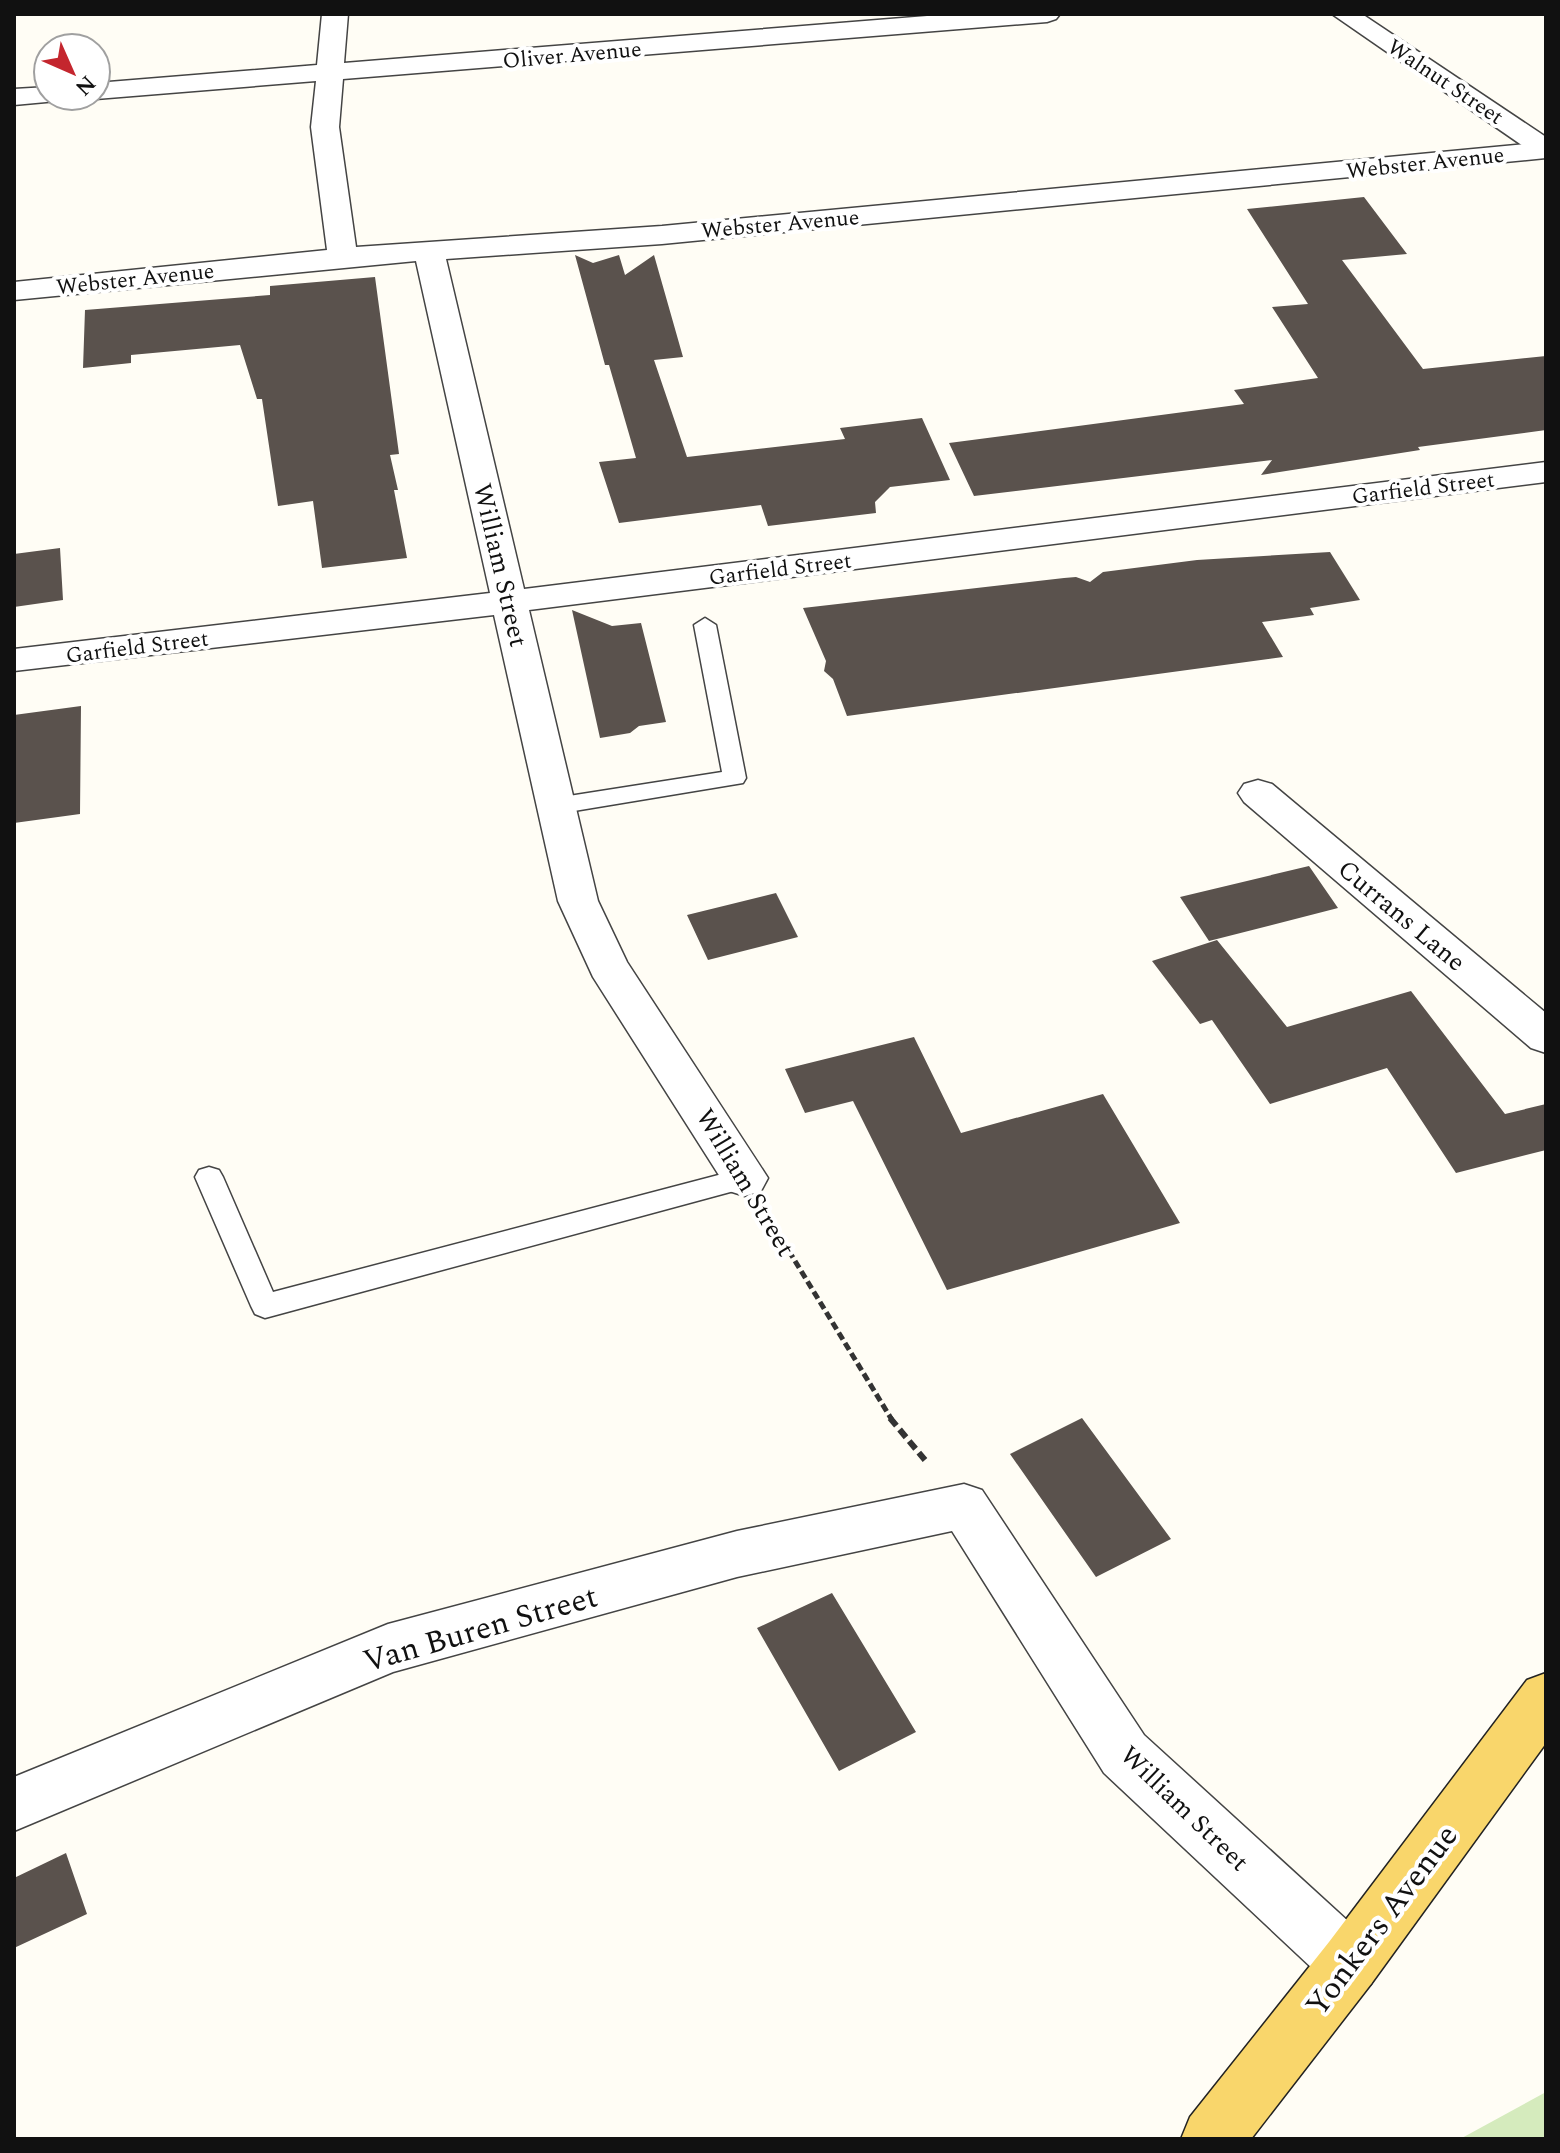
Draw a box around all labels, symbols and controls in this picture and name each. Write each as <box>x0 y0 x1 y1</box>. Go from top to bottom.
street label: Walnut Street <box>1380 31 1510 134</box>
north arrow <box>32 32 112 112</box>
street label: Oliver Avenue <box>501 33 643 78</box>
text: N <box>67 67 103 103</box>
street label: Webster Avenue <box>1345 139 1506 188</box>
street label: Webster Avenue <box>700 201 861 248</box>
street label: Webster Avenue <box>55 255 216 304</box>
street label: Garfield Street <box>1350 463 1497 514</box>
street label: William Street <box>462 480 538 651</box>
street label: Garfield Street <box>707 544 854 595</box>
street label: Garfield Street <box>64 622 211 673</box>
street label: Currans Lane <box>1328 850 1474 981</box>
street label: William Street <box>685 1101 805 1264</box>
street label: Van Buren Street <box>357 1573 604 1686</box>
street label: William Street <box>1110 1736 1258 1881</box>
street label: Yonkers Avenue <box>1294 1815 1471 2027</box>

